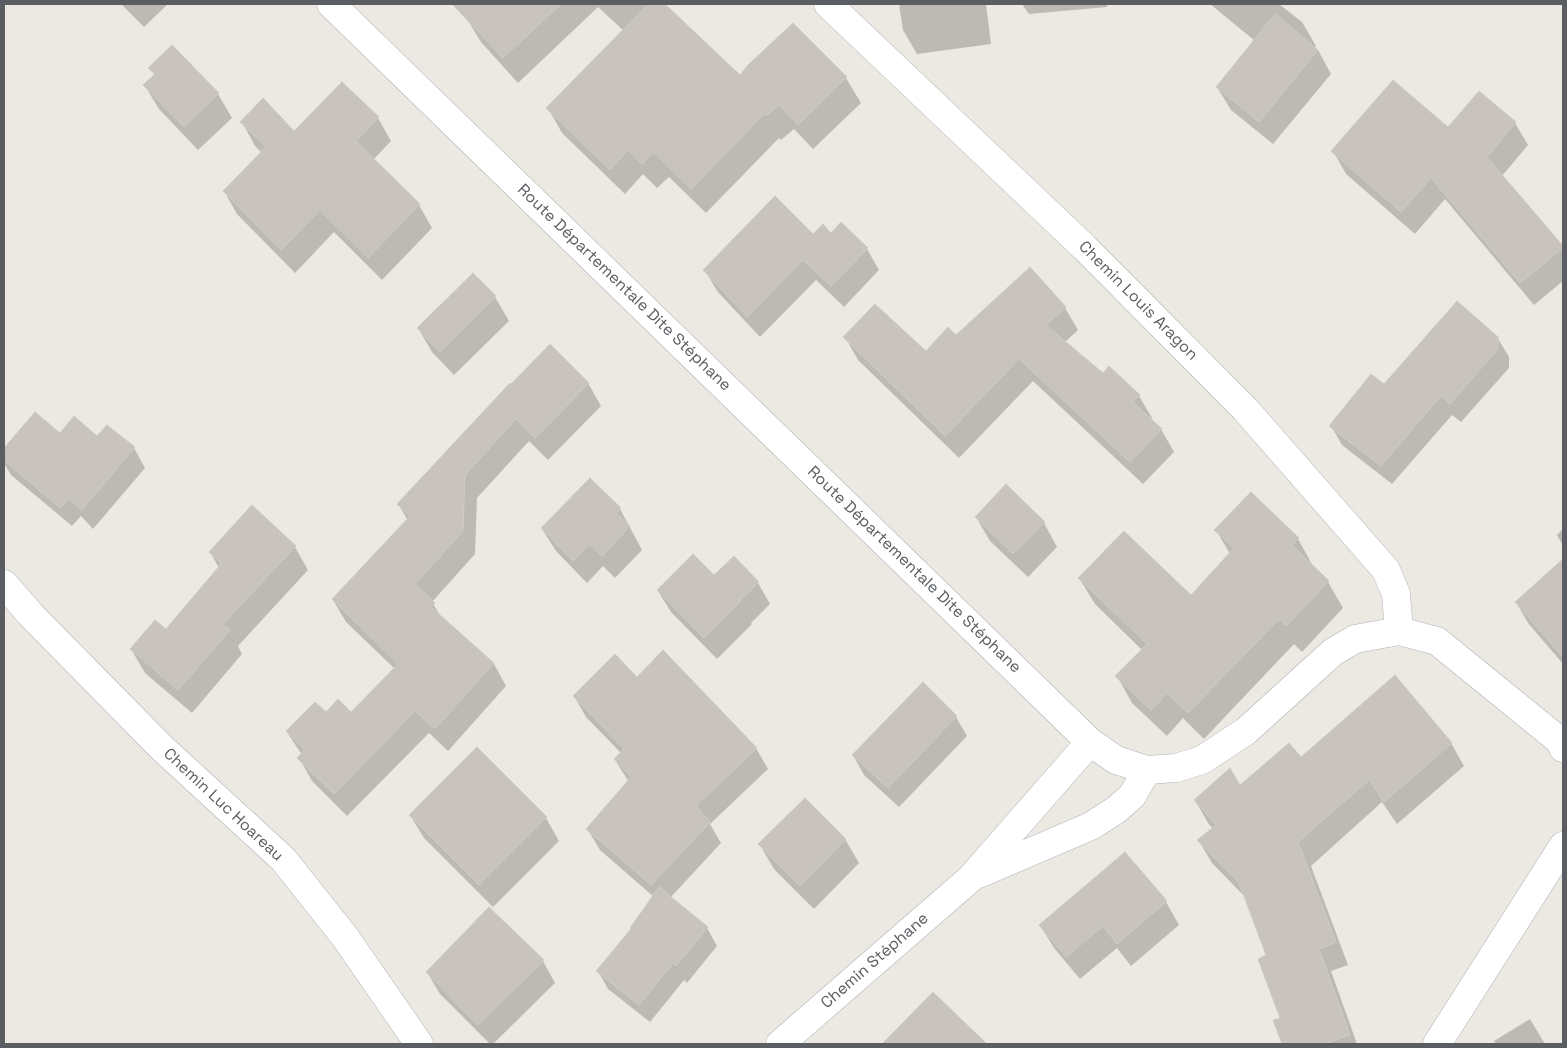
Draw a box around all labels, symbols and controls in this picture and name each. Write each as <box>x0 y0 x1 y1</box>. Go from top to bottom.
street label: Route Départementale Dite Stéphane <box>513 181 735 395</box>
street label: Chemin Louis Aragon <box>1074 237 1202 365</box>
street label: Route Départementale Dite Stéphane <box>803 463 1025 677</box>
street label: Chemin Luc Hoareau <box>159 744 287 866</box>
street label: Chemin Stéphane <box>817 909 933 1013</box>

